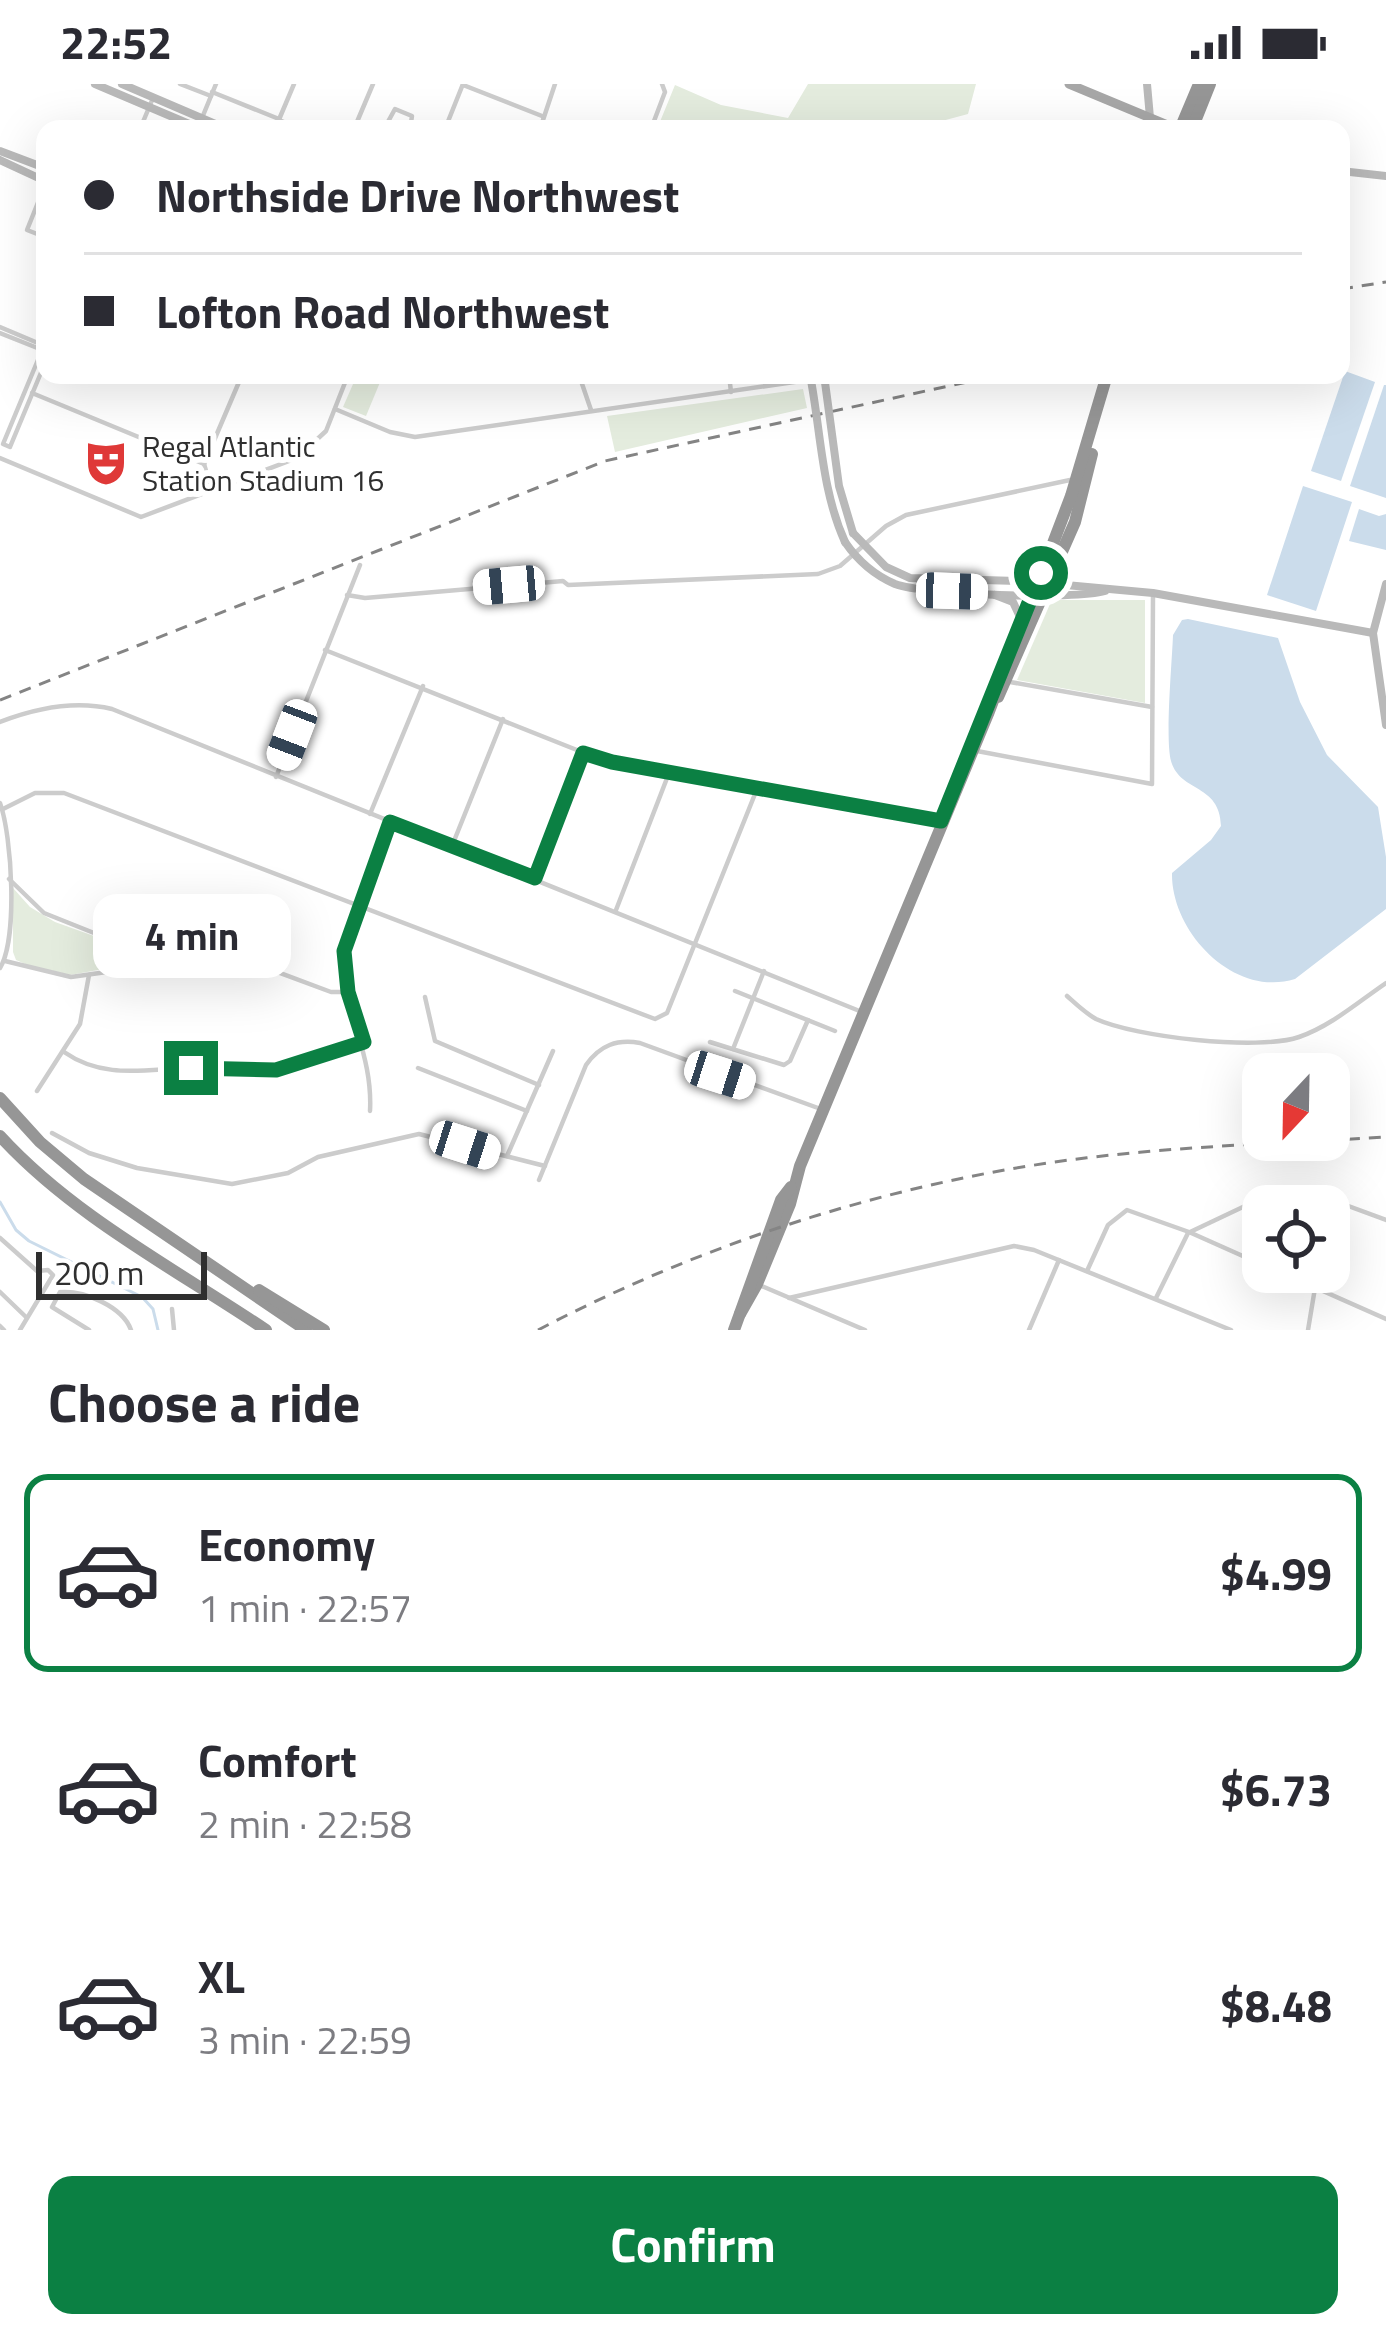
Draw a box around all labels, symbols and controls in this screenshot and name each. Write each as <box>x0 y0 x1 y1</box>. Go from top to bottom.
text: 22:52 <box>60 8 172 76</box>
text: Northside Drive Northwest <box>156 161 679 229</box>
text: Lofton Road Northwest <box>156 277 609 345</box>
place label: Regal Atlantic Station Stadium 16 <box>142 423 384 503</box>
theatre icon: Regal Atlantic Station Stadium 16 <box>81 438 131 488</box>
route start <box>1014 546 1068 600</box>
car <box>472 564 546 606</box>
car <box>915 572 989 610</box>
car <box>262 695 322 775</box>
callout: 4 min <box>92 894 290 978</box>
text: 4 min <box>145 906 239 965</box>
route end <box>164 1041 218 1095</box>
car <box>680 1047 760 1103</box>
north arrow <box>1242 1053 1350 1161</box>
map controls <box>1242 1053 1350 1293</box>
car <box>425 1117 505 1173</box>
button: locate <box>1242 1185 1350 1293</box>
scale bar <box>36 1246 207 1299</box>
text: 200 m <box>54 1248 144 1298</box>
text: Choose a ride <box>48 1361 360 1443</box>
text: Economy <box>198 1510 375 1578</box>
icon: car <box>54 1519 162 1627</box>
text: $4.99 <box>1220 1539 1332 1607</box>
text: 1 min · 22:57 <box>198 1578 412 1637</box>
text: Comfort <box>198 1726 357 1794</box>
icon: car <box>54 1735 162 1843</box>
text: $6.73 <box>1220 1755 1332 1823</box>
text: 2 min · 22:58 <box>198 1794 412 1853</box>
text: XL <box>198 1942 245 2010</box>
icon: car <box>54 1951 162 2059</box>
text: $8.48 <box>1220 1971 1332 2039</box>
text: 3 min · 22:59 <box>198 2010 412 2069</box>
button: Confirm <box>48 2176 1338 2314</box>

